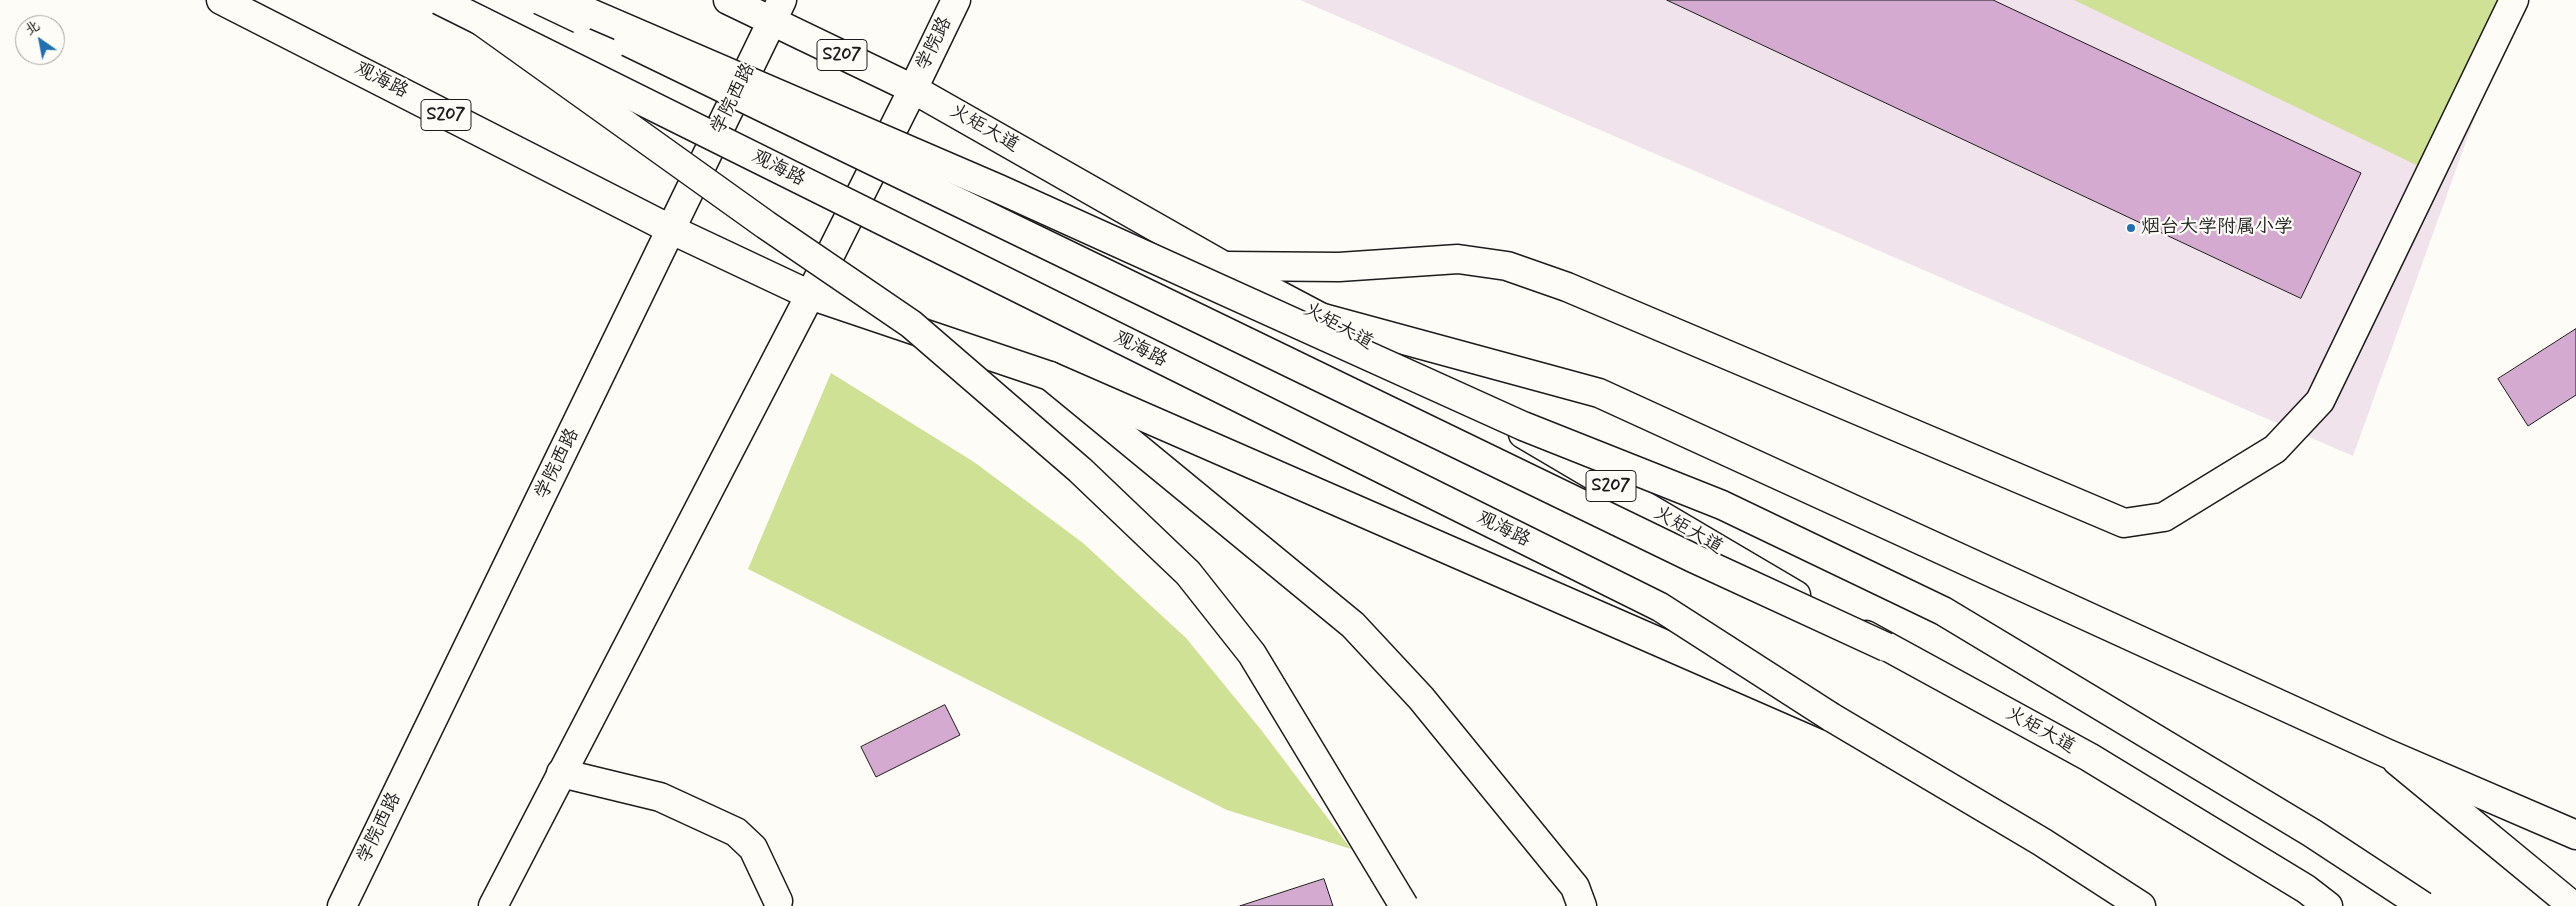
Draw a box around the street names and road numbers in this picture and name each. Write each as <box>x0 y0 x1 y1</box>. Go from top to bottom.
street label: 学院路 <box>912 13 958 75</box>
road number: S207 <box>817 40 867 70</box>
street label: 观海路 <box>350 58 412 104</box>
street label: 学院西路 <box>707 60 761 138</box>
road number: S207 <box>421 100 471 130</box>
street label: 火矩大道 <box>945 100 1023 158</box>
street label: 观海路 <box>747 146 809 192</box>
street label: 火矩大道 <box>1299 299 1377 355</box>
street label: 观海路 <box>1109 327 1171 373</box>
street label: 学院西路 <box>531 425 585 503</box>
road number: S207 <box>1586 471 1636 502</box>
street label: 火矩大道 <box>1649 502 1727 560</box>
street label: 观海路 <box>1472 507 1534 553</box>
street label: 火矩大道 <box>2001 703 2079 759</box>
street label: 学院西路 <box>353 789 407 867</box>

